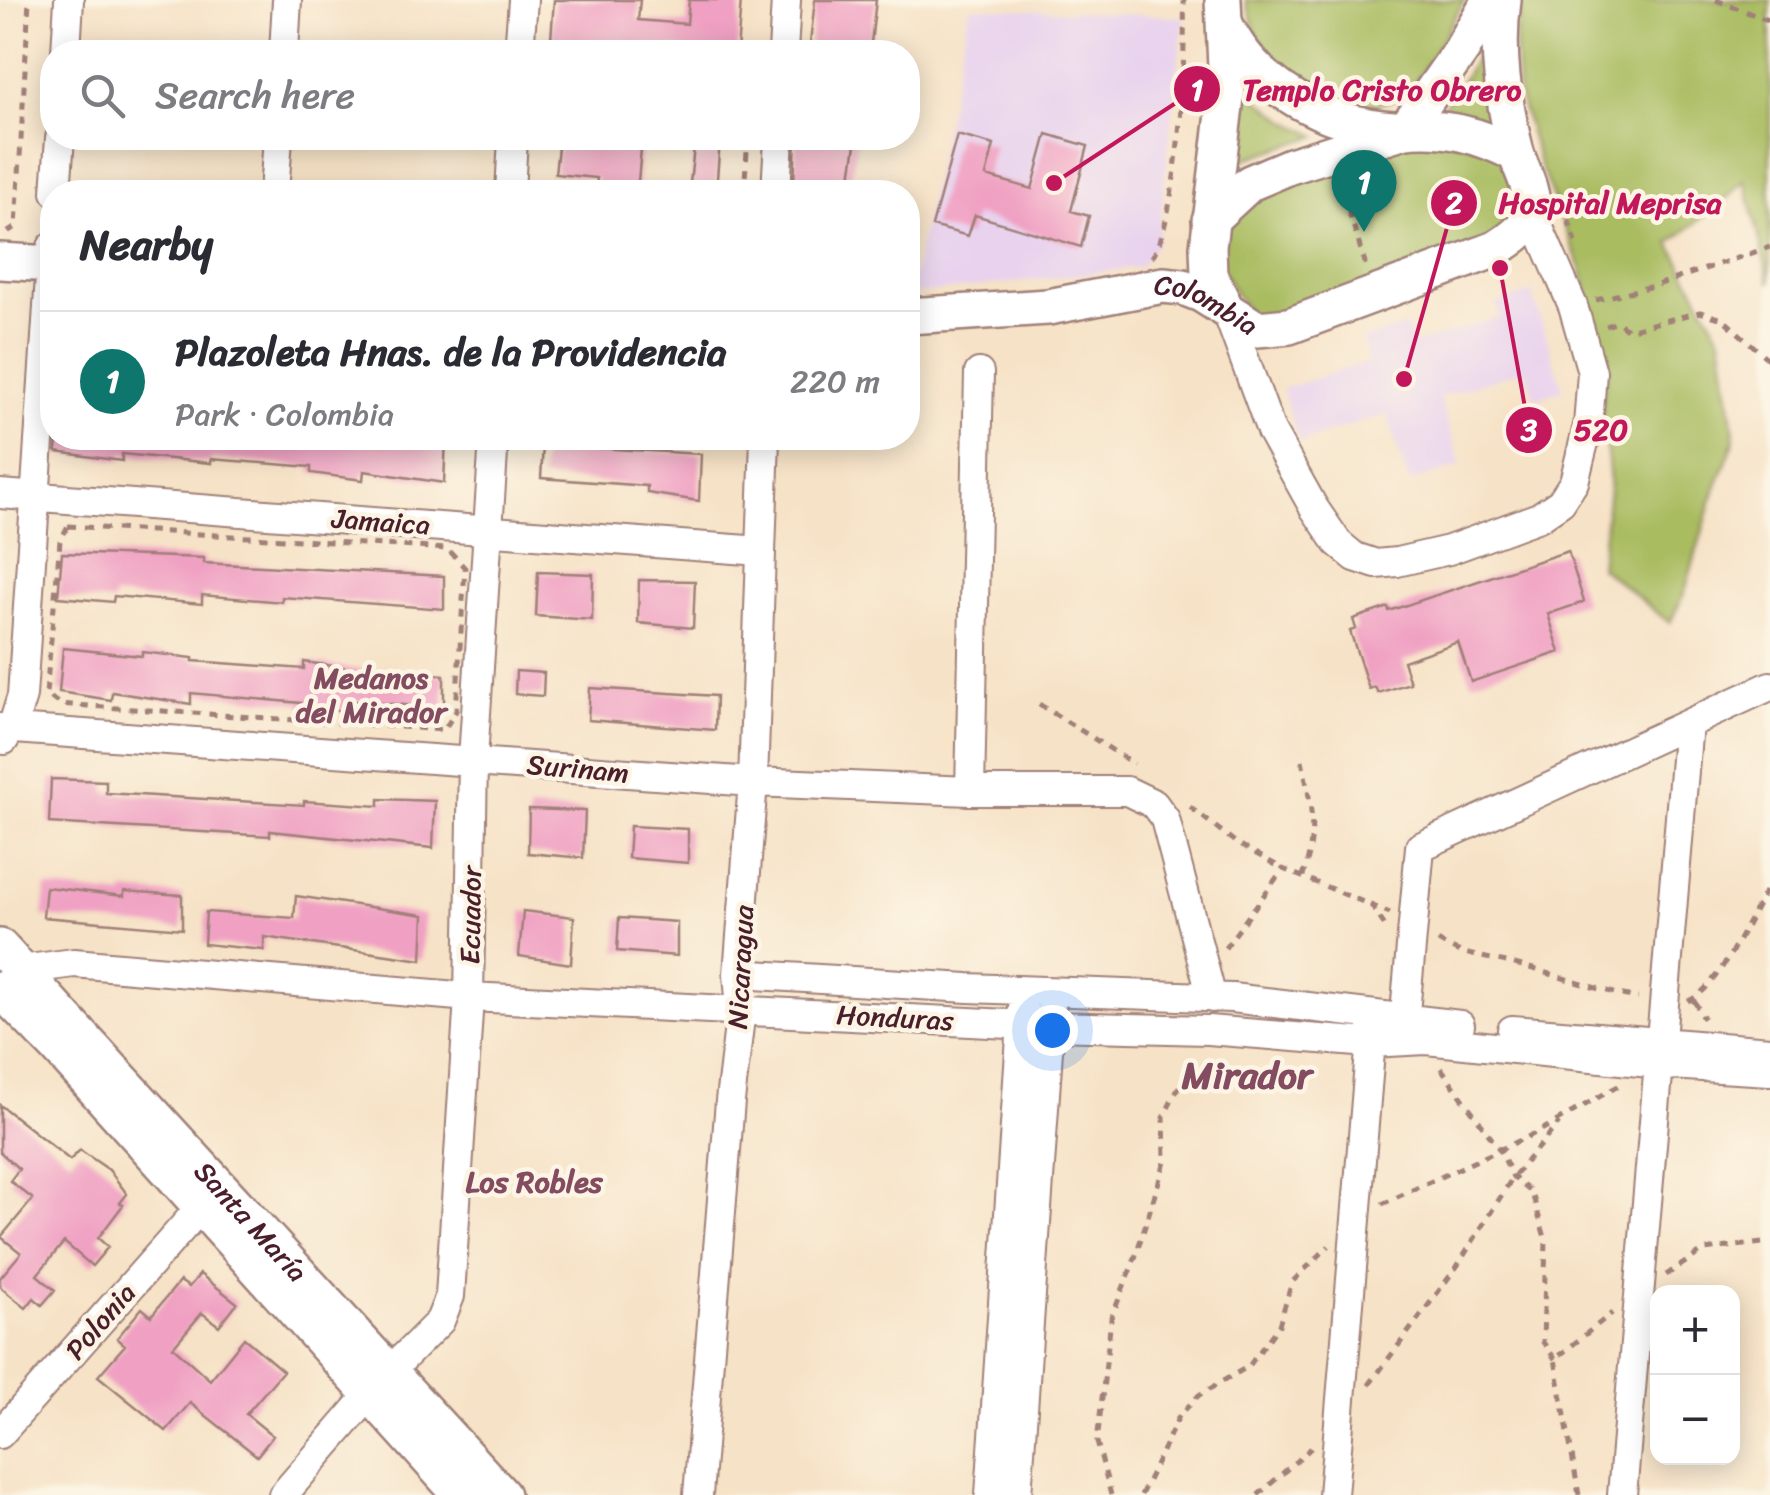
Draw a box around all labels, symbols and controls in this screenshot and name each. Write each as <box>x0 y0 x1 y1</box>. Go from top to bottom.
search box <box>40 40 920 150</box>
callout: Templo Cristo Obrero <box>1172 59 1541 119</box>
text: Search here <box>155 62 355 129</box>
text: 1 <box>1191 63 1204 117</box>
text: Templo Cristo Obrero <box>1243 63 1522 117</box>
icon: search <box>75 68 130 123</box>
pin: 1 <box>1332 150 1396 232</box>
callout: Hospital Meprisa <box>1429 173 1741 233</box>
text: 2 <box>1445 176 1463 230</box>
text: Hospital Meprisa <box>1498 176 1722 230</box>
text: Nearby <box>80 208 213 282</box>
street label: Colombia <box>1152 260 1268 349</box>
text: Plazoleta Hnas. de la Providencia <box>175 319 726 386</box>
text: 1 <box>106 353 119 410</box>
text: 220 m <box>790 353 880 410</box>
text: Park · Colombia <box>175 386 394 443</box>
callout: 520 <box>1504 400 1648 460</box>
text: 3 <box>1520 403 1538 457</box>
text: 520 <box>1574 403 1628 457</box>
street label: Jamaica <box>329 494 432 549</box>
district label: Medanos del Mirador <box>295 651 449 739</box>
street label: Surinam <box>525 740 631 797</box>
street label: Ecuador <box>445 864 496 965</box>
street label: Nicaragua <box>713 903 768 1030</box>
street label: Honduras <box>835 990 955 1045</box>
your location <box>1027 1005 1078 1056</box>
district label: Mirador <box>1181 1042 1315 1109</box>
street label: Santa María <box>182 1149 320 1294</box>
district label: Los Robles <box>466 1155 604 1209</box>
street label: Polonia <box>52 1271 148 1371</box>
map controls <box>1650 1285 1740 1465</box>
button: + <box>1650 1285 1740 1375</box>
button: − <box>1650 1375 1740 1465</box>

